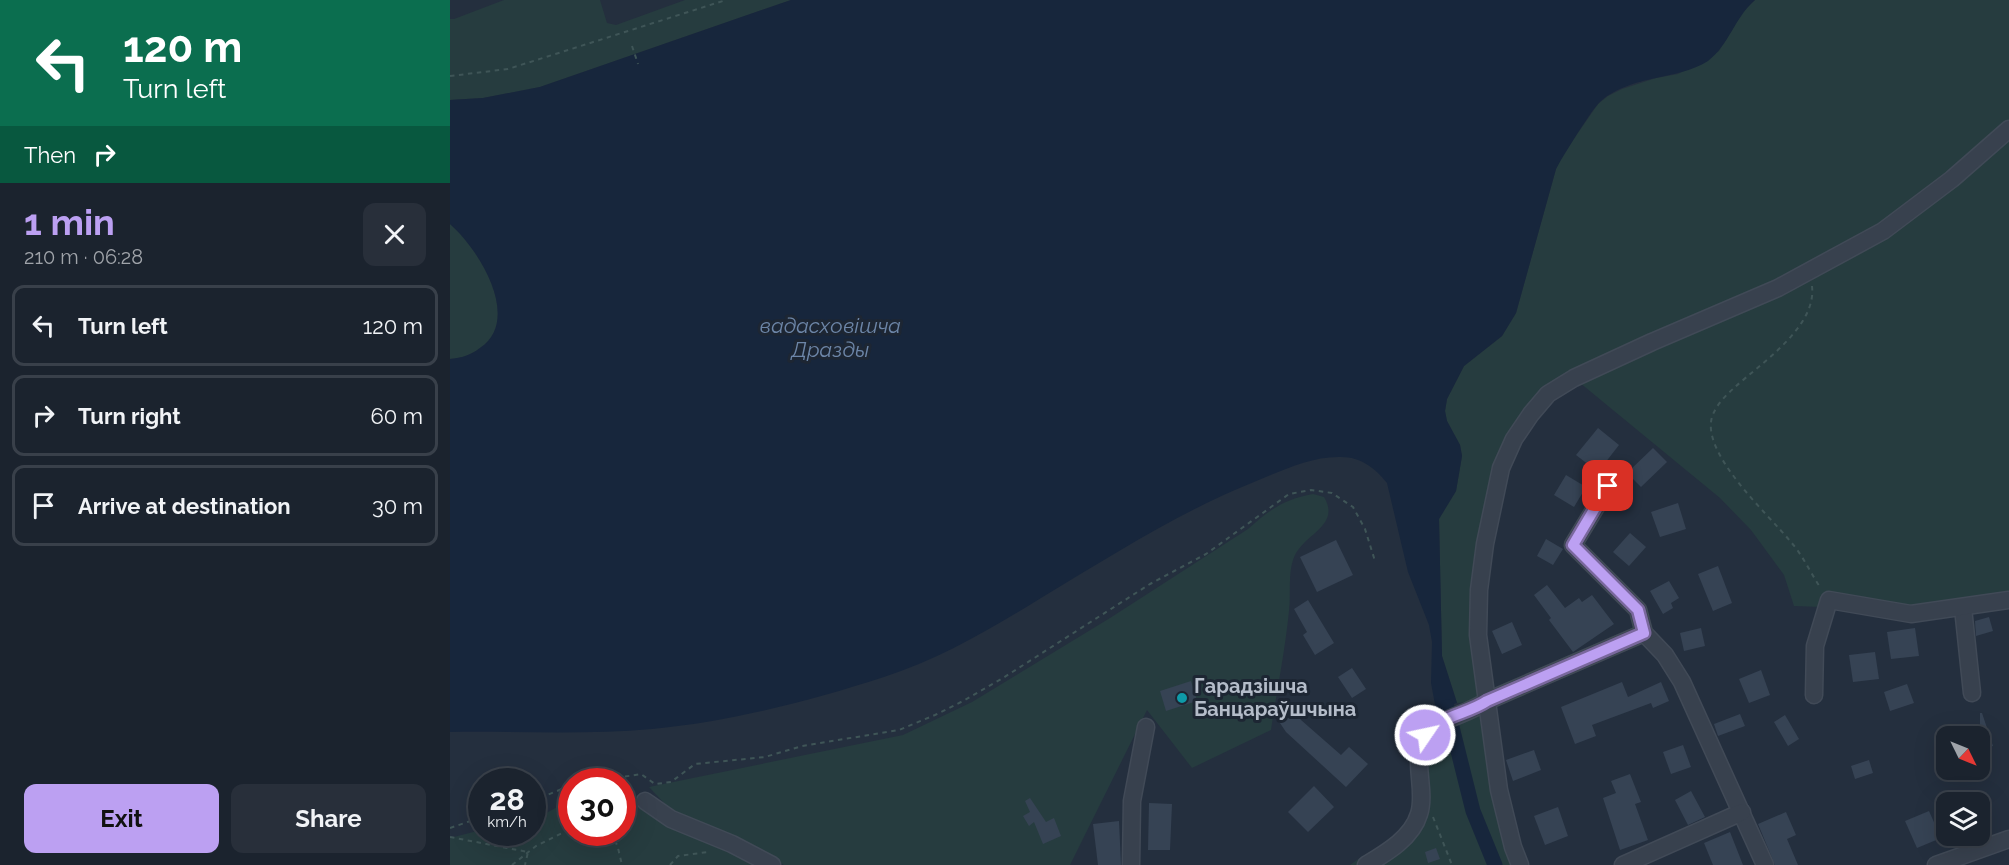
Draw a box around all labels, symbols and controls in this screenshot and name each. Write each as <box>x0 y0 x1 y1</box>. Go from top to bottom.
text: 120 m <box>123 23 242 72</box>
icon: left <box>24 24 102 102</box>
text: Turn left <box>123 73 226 104</box>
icon: right <box>88 138 121 171</box>
text: Then <box>24 142 76 168</box>
text: 1 min <box>24 201 115 243</box>
button: close <box>363 203 426 266</box>
text: 210 m · 06:28 <box>24 245 143 269</box>
icon: left <box>27 309 60 342</box>
text: Turn left <box>78 313 168 339</box>
text: 120 m <box>363 313 423 339</box>
water label: вадасховішча Дразды <box>759 313 901 362</box>
icon: right <box>27 399 60 432</box>
text: Turn right <box>78 403 181 429</box>
text: 60 m <box>370 403 423 429</box>
pin <box>1582 460 1633 511</box>
icon: arrive <box>1591 469 1624 502</box>
icon: arrive <box>27 489 60 522</box>
text: Arrive at destination <box>78 493 291 519</box>
text: 30 m <box>372 493 423 519</box>
place label: Гарадзішча Банцараўшчына <box>1194 674 1356 721</box>
marker: Гарадзішча Банцараўшчына <box>1175 691 1189 705</box>
position arrow <box>1393 703 1457 767</box>
north arrow <box>1936 726 1990 780</box>
map controls <box>1936 726 1990 846</box>
speed limit sign: 30 <box>558 768 636 846</box>
text: 28 <box>489 782 525 817</box>
button: Exit <box>24 784 219 853</box>
button: Share <box>231 784 426 853</box>
button: layers <box>1936 792 1990 846</box>
text: km/h <box>487 813 527 831</box>

